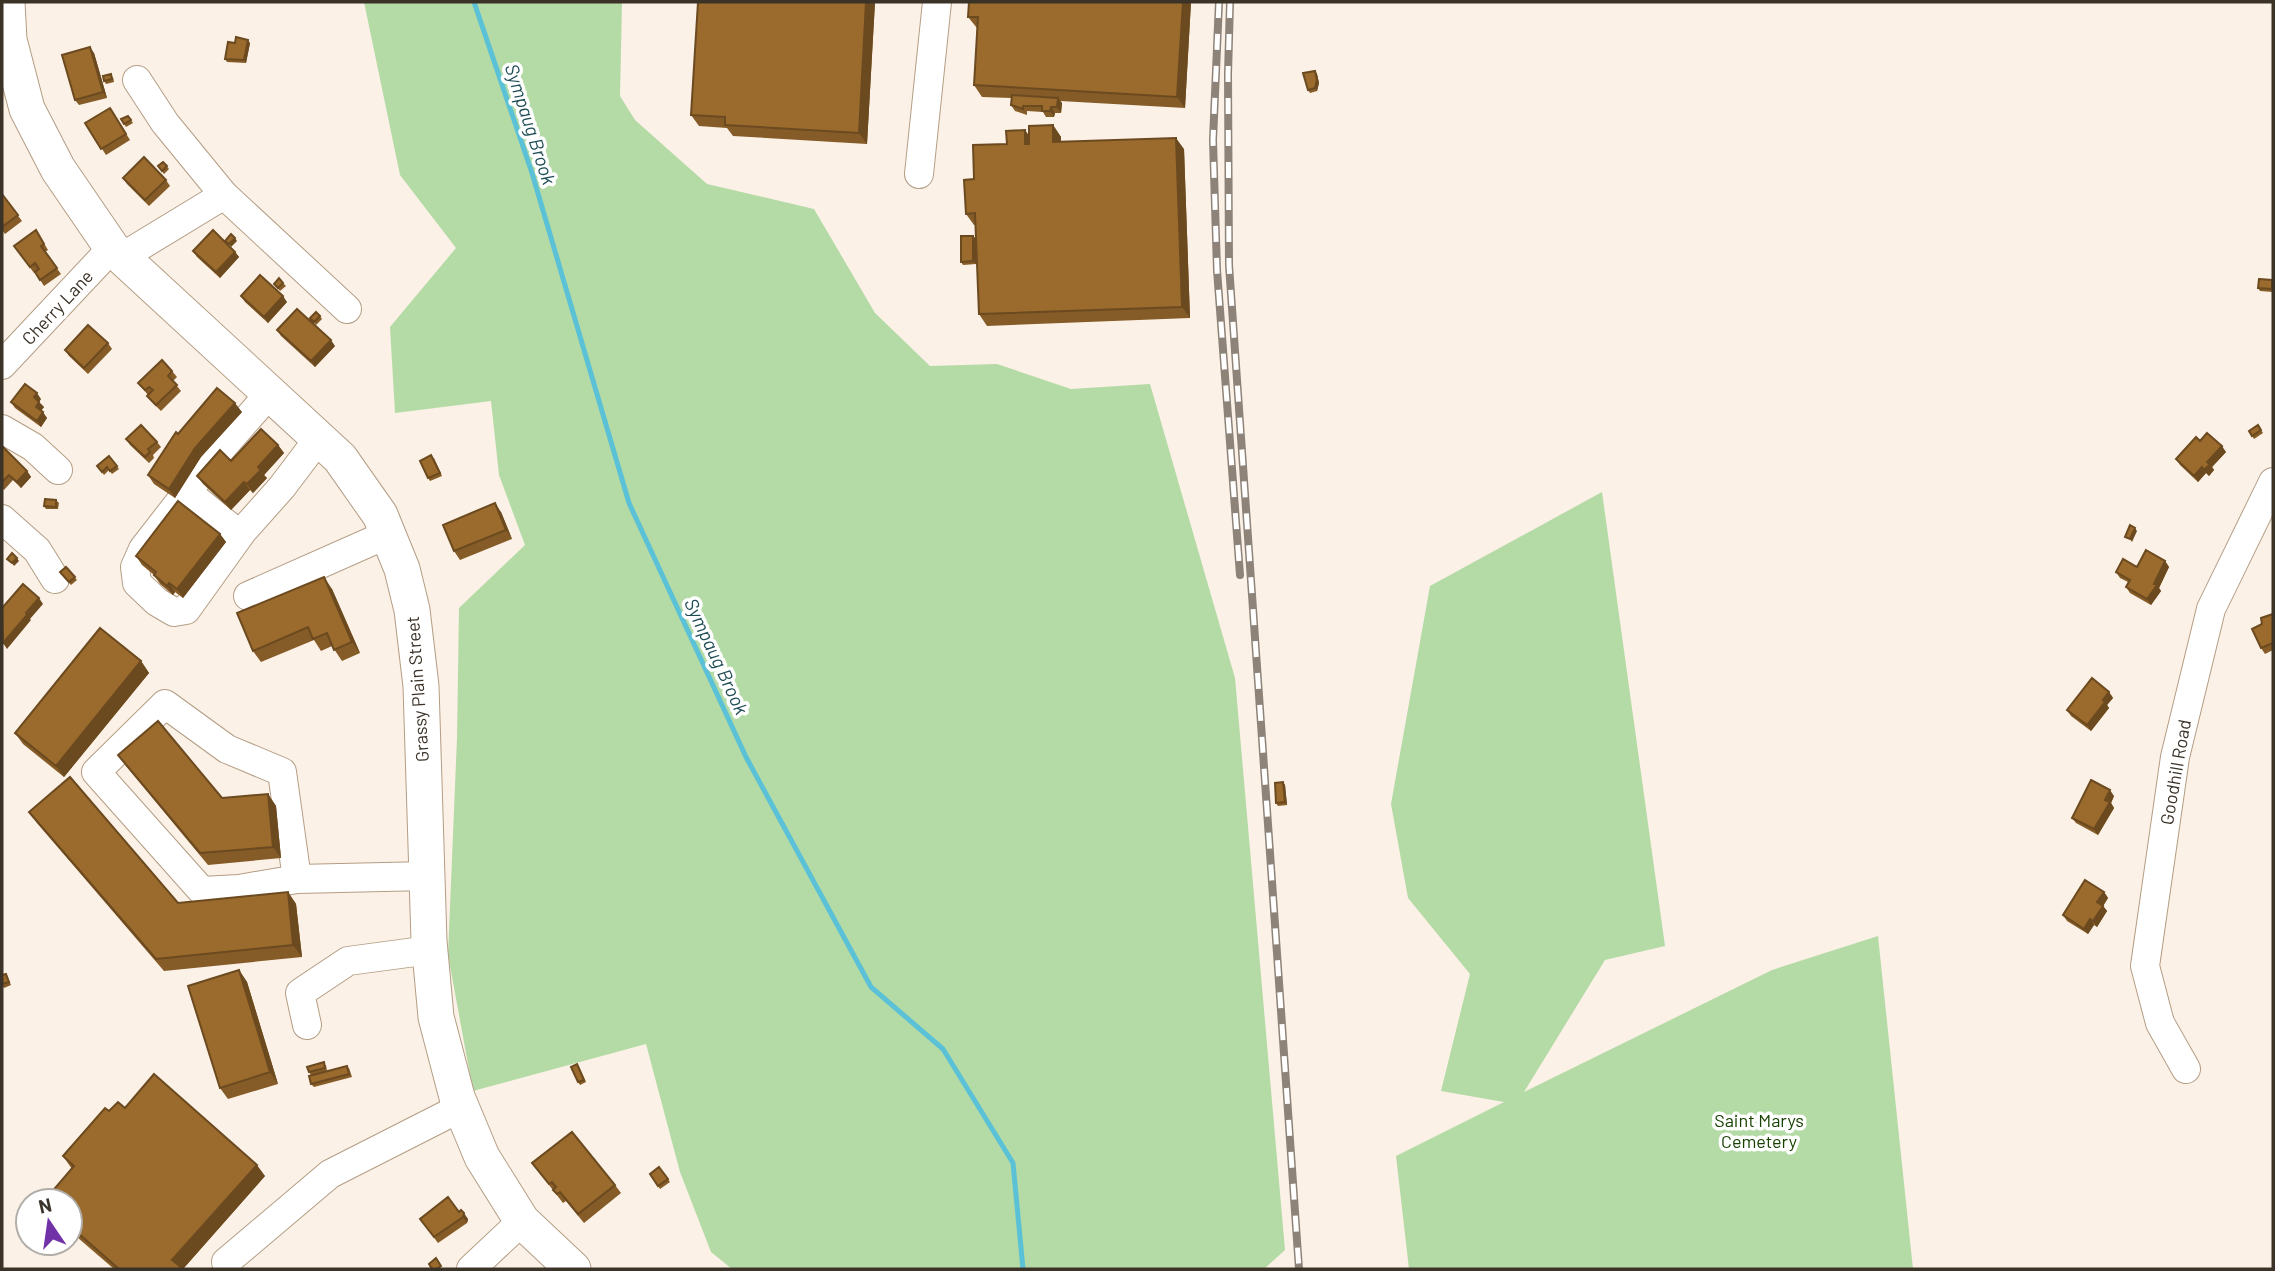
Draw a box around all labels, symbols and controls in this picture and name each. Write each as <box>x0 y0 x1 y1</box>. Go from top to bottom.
water label: Sympaug Brook <box>501 61 562 188</box>
street label: Cherry Lane <box>17 265 97 349</box>
water label: Sympaug Brook <box>680 594 754 718</box>
street label: Grassy Plain Street <box>401 615 433 763</box>
street label: Goodhill Road <box>2155 718 2195 826</box>
park label: Saint Marys Cemetery <box>1714 1109 1804 1152</box>
north arrow <box>14 1187 84 1257</box>
text: N <box>36 1192 54 1218</box>

